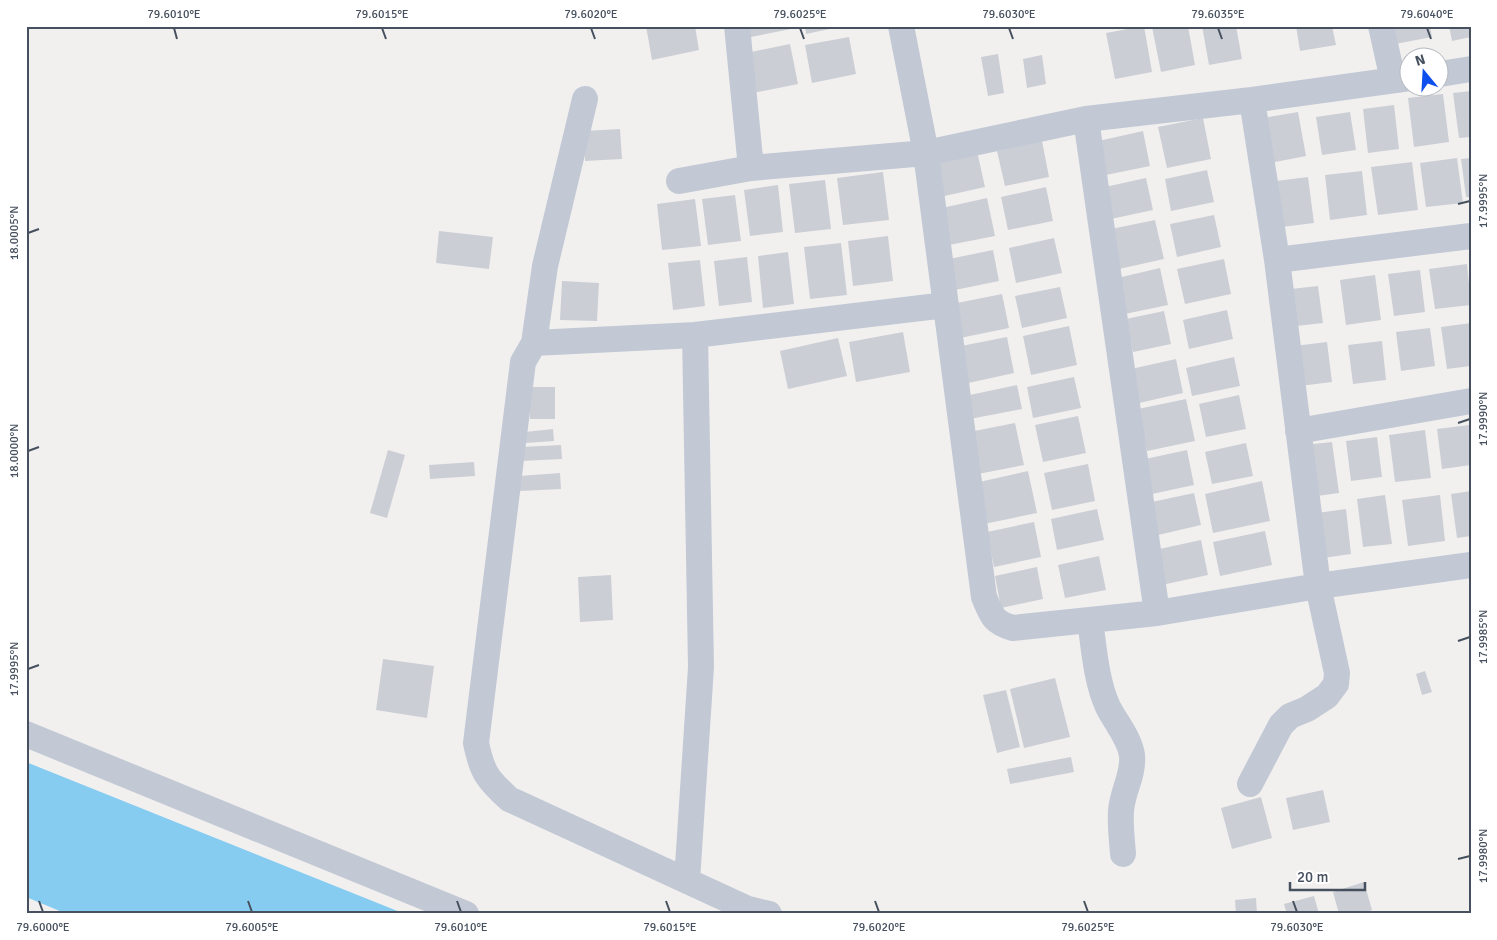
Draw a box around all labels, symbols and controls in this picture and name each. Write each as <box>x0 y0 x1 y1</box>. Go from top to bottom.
text: 79.6010°E <box>147 7 201 22</box>
text: 79.6015°E <box>355 7 409 22</box>
text: 79.6020°E <box>564 7 618 22</box>
text: 79.6025°E <box>773 7 827 22</box>
text: 79.6030°E <box>982 7 1036 22</box>
text: 79.6035°E <box>1191 7 1245 22</box>
text: 79.6040°E <box>1400 7 1454 22</box>
north arrow <box>1400 48 1450 98</box>
text: N <box>1413 51 1427 70</box>
text: 17.9995°N <box>1476 174 1491 228</box>
text: 18.0005°N <box>7 206 22 260</box>
text: 17.9990°N <box>1476 392 1491 446</box>
text: 18.0000°N <box>7 424 22 478</box>
text: 17.9985°N <box>1476 610 1491 664</box>
text: 17.9995°N <box>7 642 22 696</box>
text: 17.9980°N <box>1476 829 1491 883</box>
scale bar <box>1290 860 1364 892</box>
text: 20 m <box>1297 868 1328 886</box>
text: 79.6000°E <box>16 920 70 935</box>
text: 79.6005°E <box>225 920 279 935</box>
text: 79.6010°E <box>434 920 488 935</box>
text: 79.6015°E <box>643 920 697 935</box>
text: 79.6020°E <box>852 920 906 935</box>
text: 79.6025°E <box>1061 920 1115 935</box>
text: 79.6030°E <box>1270 920 1324 935</box>

